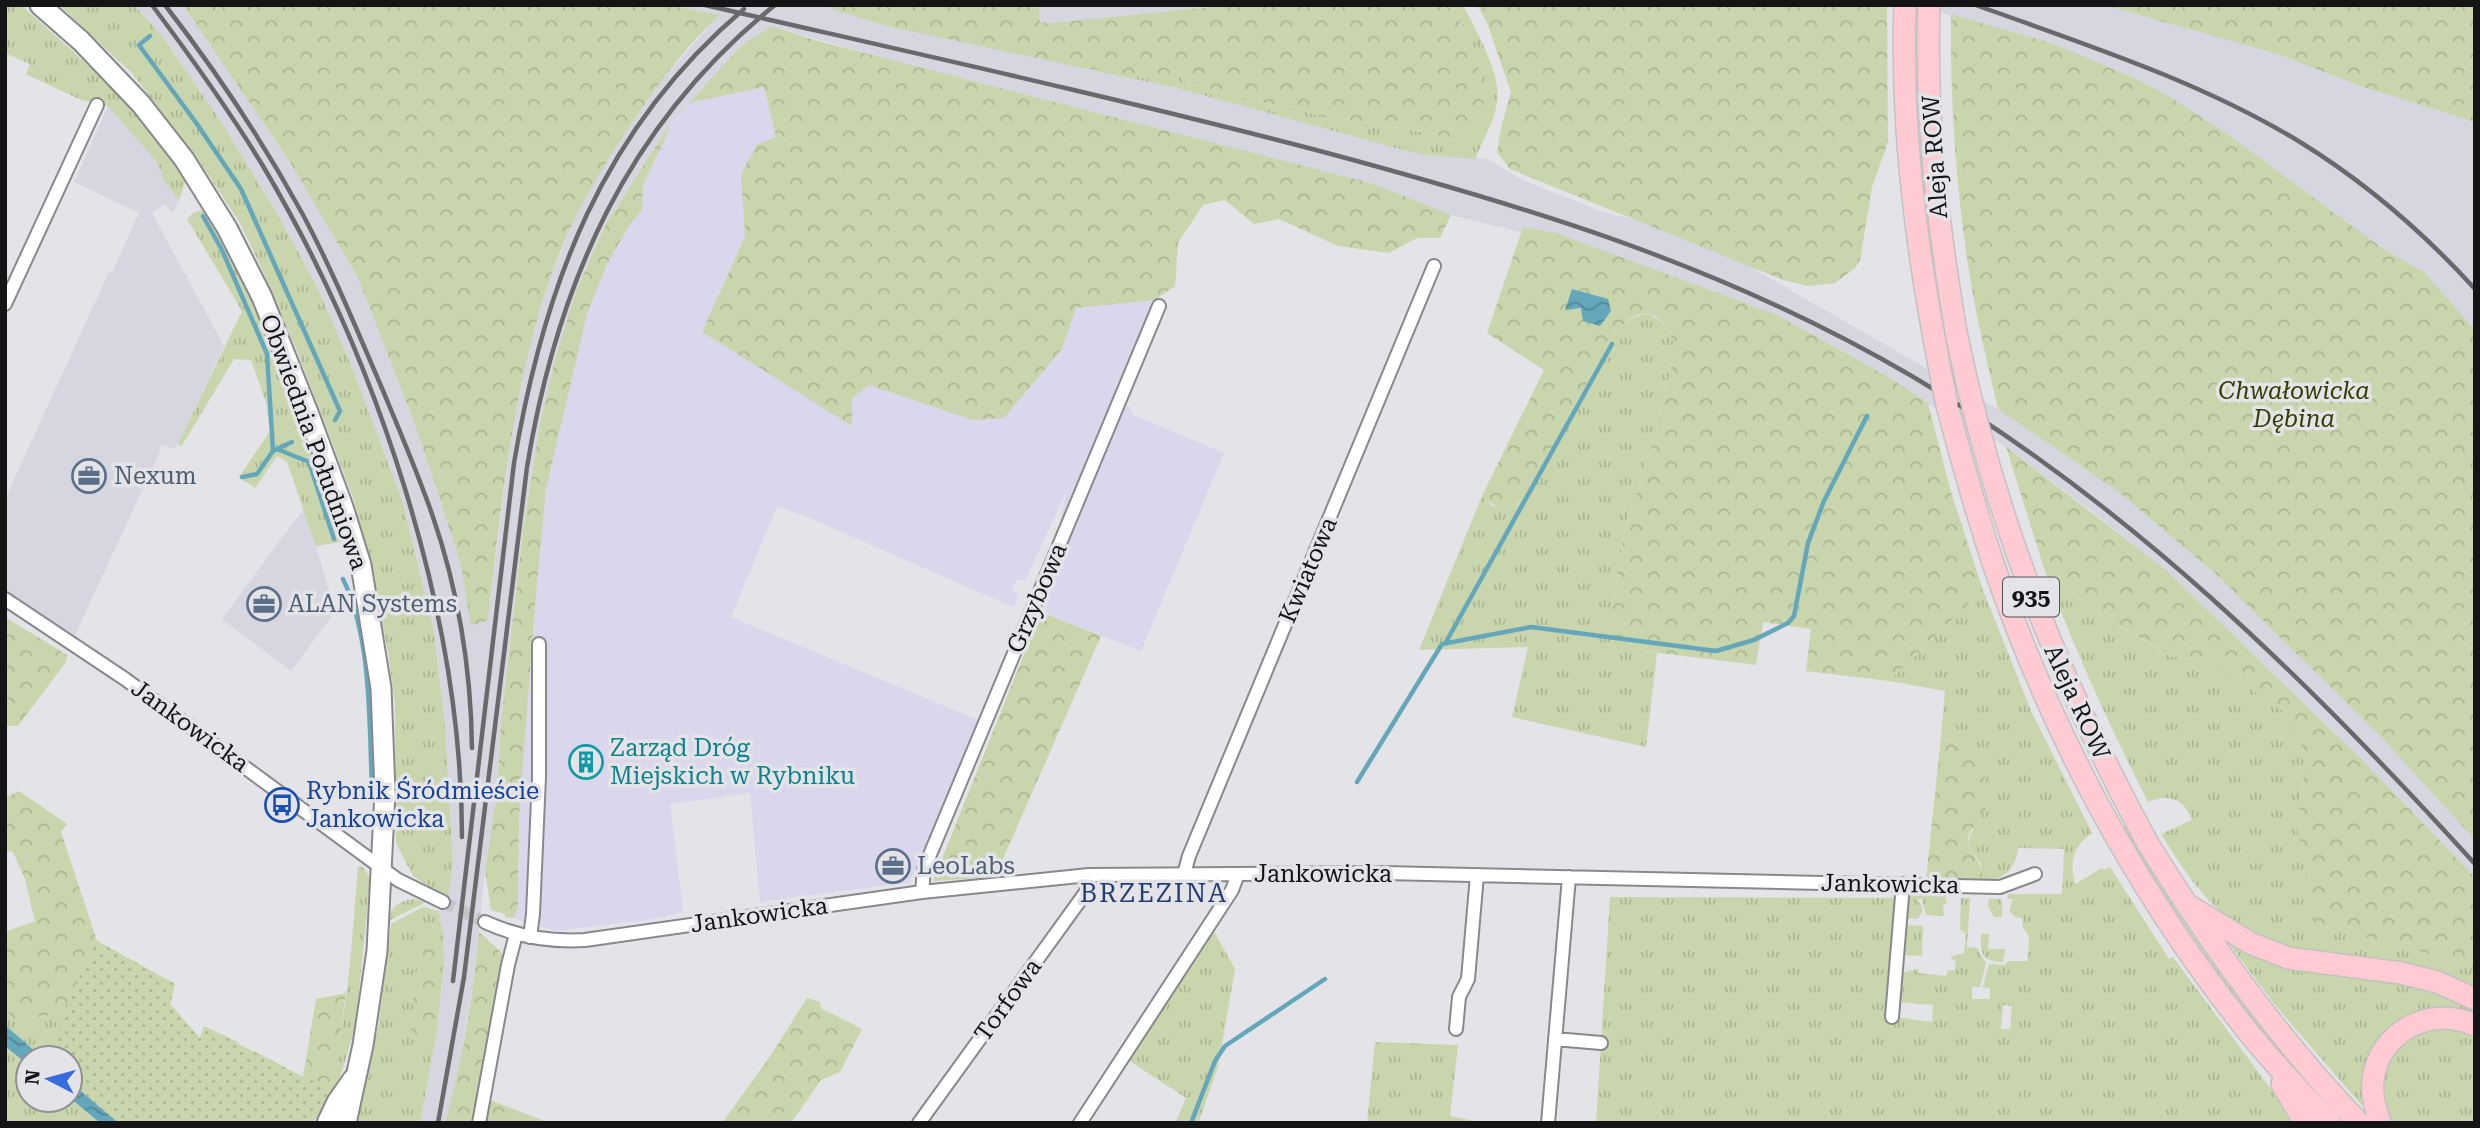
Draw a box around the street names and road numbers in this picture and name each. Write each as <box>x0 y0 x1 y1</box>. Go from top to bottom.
street label: Aleja ROW <box>1917 94 1953 220</box>
street label: Obwiednia Południowa <box>255 310 373 574</box>
street label: Kwiatowa <box>1273 513 1343 627</box>
street label: Grzybowa <box>1001 539 1073 657</box>
road number: 935 <box>2003 578 2059 617</box>
street label: Aleja ROW <box>2038 640 2116 765</box>
street label: Jankowicka <box>126 674 254 778</box>
street label: Jankowicka <box>1254 860 1392 888</box>
street label: Jankowicka <box>1821 869 1959 899</box>
street label: Jankowicka <box>689 892 829 938</box>
street label: Torfowa <box>969 953 1047 1047</box>

